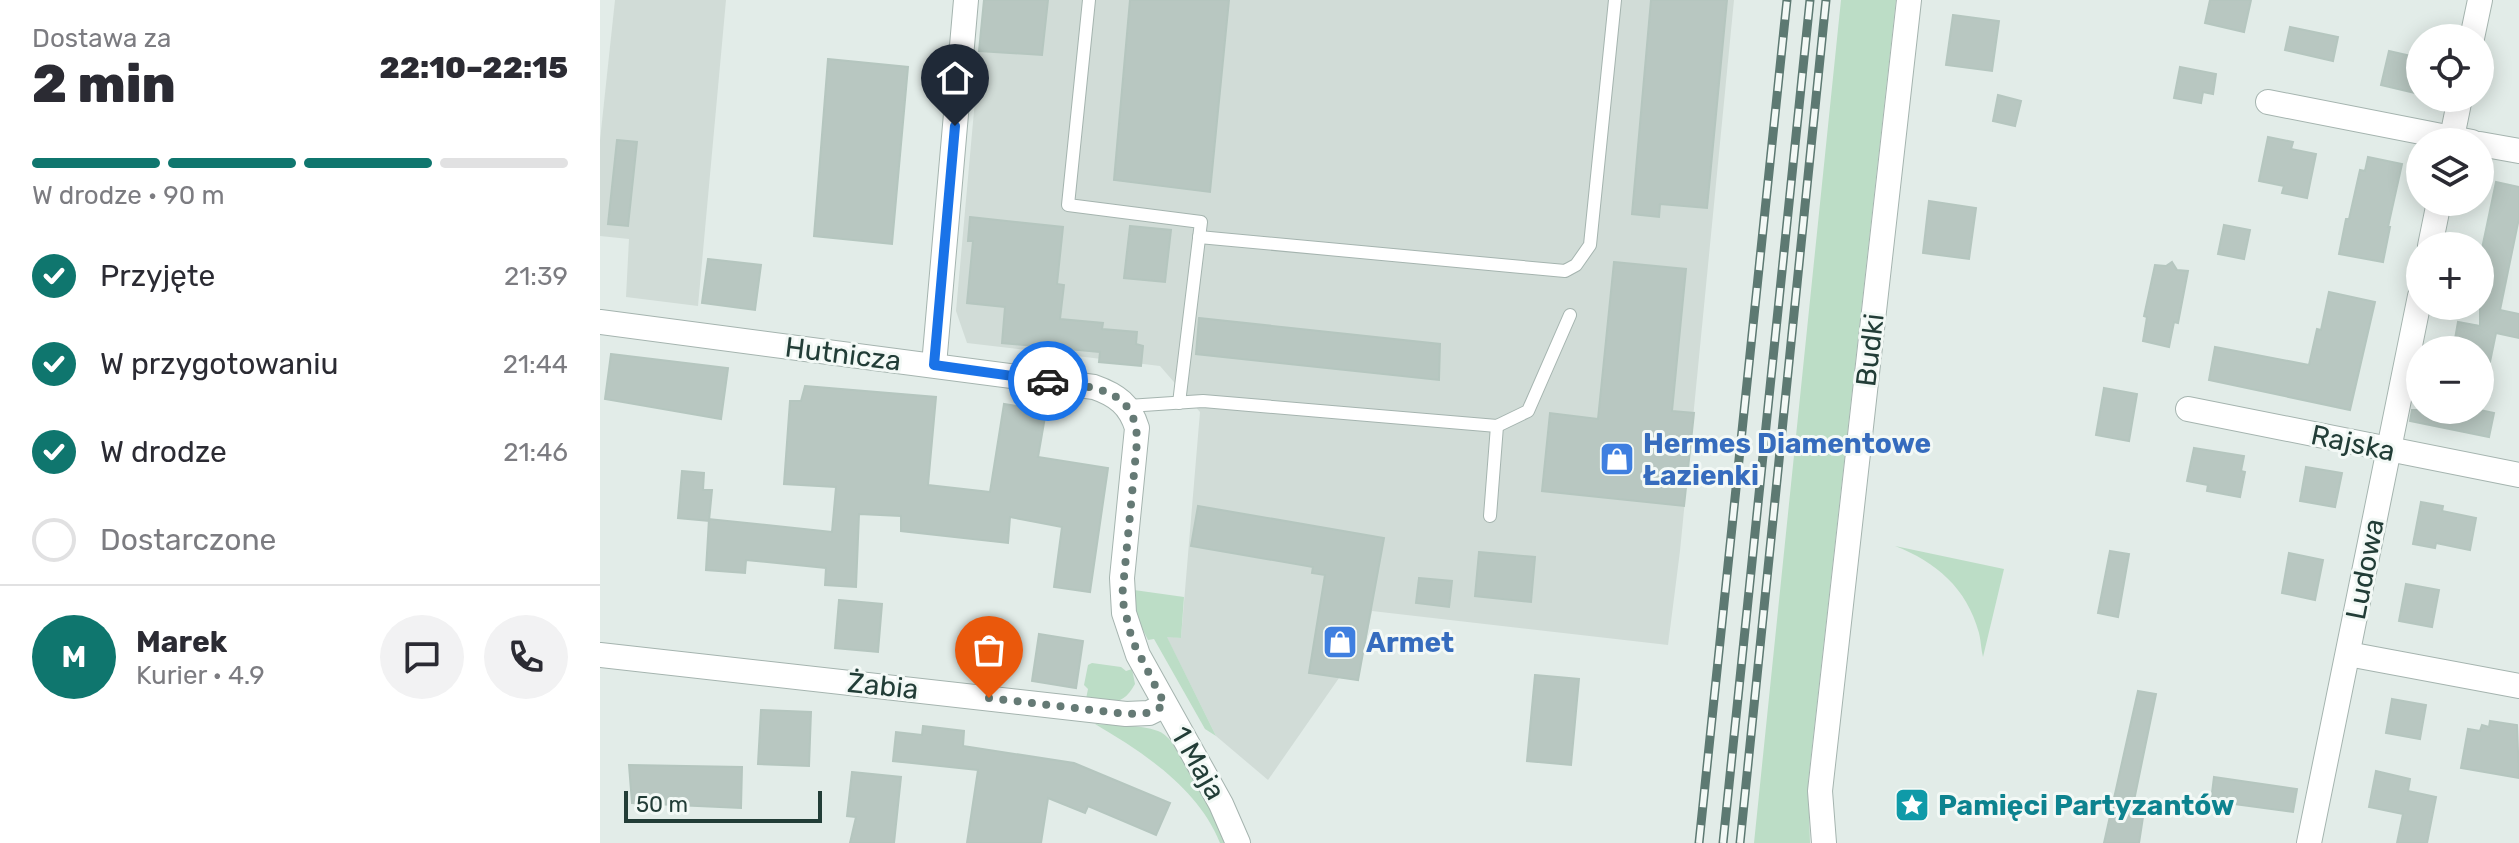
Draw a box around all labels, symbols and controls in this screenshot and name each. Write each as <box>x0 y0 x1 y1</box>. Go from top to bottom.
text: Dostawa za <box>32 23 171 54</box>
map controls <box>2406 24 2494 424</box>
button: locate <box>2406 24 2494 112</box>
pin <box>921 44 989 126</box>
text: 22:10–22:15 <box>379 50 568 86</box>
text: 2 min <box>32 53 176 115</box>
icon: home <box>933 56 977 100</box>
button: layers <box>2406 128 2494 216</box>
text: W drodze · 90 m <box>32 180 225 211</box>
button: + <box>2406 232 2494 320</box>
icon: check <box>32 254 76 298</box>
text: Przyjęte <box>100 258 215 294</box>
text: 21:39 <box>504 261 568 292</box>
street label: Budki <box>1849 312 1891 388</box>
street label: Hutnicza <box>783 331 903 377</box>
button: − <box>2406 336 2494 424</box>
courier <box>1008 341 1088 421</box>
icon: check <box>32 342 76 386</box>
text: W przygotowaniu <box>100 346 339 382</box>
text: 21:44 <box>503 349 568 380</box>
icon: car <box>1026 359 1070 403</box>
street label: Rajska <box>2308 418 2398 468</box>
place label: Hermes Diamentowe Łazienki <box>1643 427 1931 492</box>
icon: check <box>32 430 76 474</box>
text: W drodze <box>100 434 227 470</box>
text: 21:46 <box>503 437 568 468</box>
shop icon: Hermes Diamentowe Łazienki <box>1598 440 1636 478</box>
street label: Ludowa <box>2339 516 2391 622</box>
text: Dostarczone <box>100 522 276 558</box>
button: chat <box>380 615 464 699</box>
button: phone <box>484 615 568 699</box>
pin <box>955 616 1023 698</box>
shop icon: Armet <box>1321 623 1359 661</box>
text: Marek <box>136 624 227 660</box>
place label: Armet <box>1366 626 1454 659</box>
icon: bag <box>967 628 1011 672</box>
text: M <box>62 639 86 675</box>
text: Kurier · 4.9 <box>136 660 265 691</box>
street label: Żabia <box>846 666 920 706</box>
street label: 1 Maja <box>1164 720 1232 806</box>
place icon: Pamięci Partyzantów <box>1893 786 1931 824</box>
scale bar <box>624 787 822 823</box>
place label: Pamięci Partyzantów <box>1938 789 2234 822</box>
text: 50 m <box>636 791 688 818</box>

